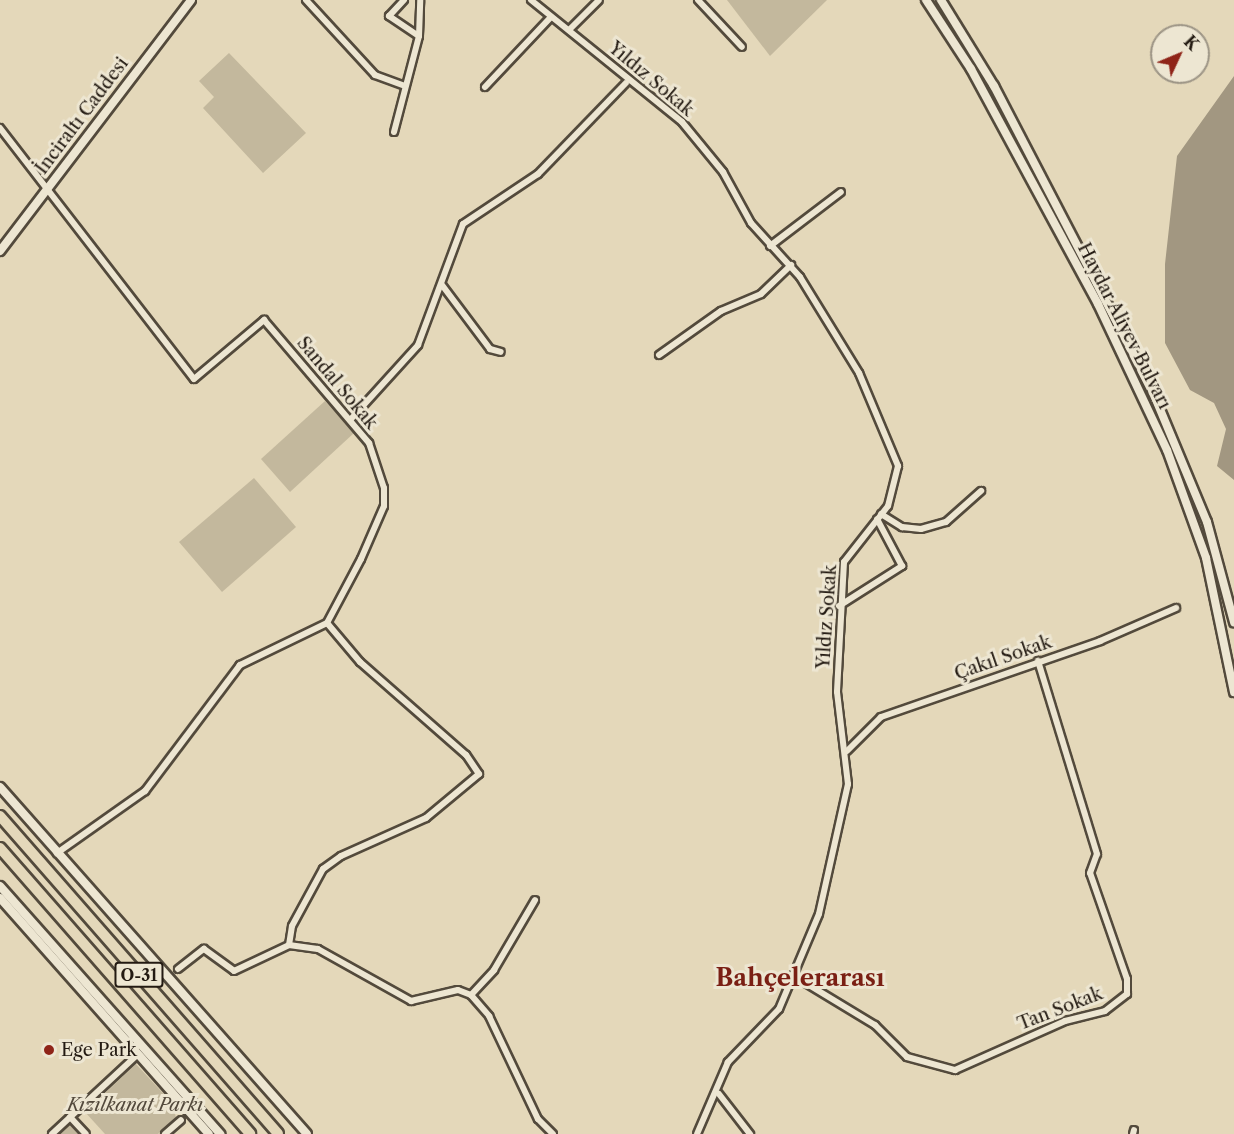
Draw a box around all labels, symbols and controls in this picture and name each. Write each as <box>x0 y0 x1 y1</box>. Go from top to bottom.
north arrow <box>1150 24 1210 84</box>
text: K <box>1180 31 1203 54</box>
street label: Yıldız Sokak <box>604 37 698 121</box>
street label: İnciraltı Caddesi <box>31 53 133 179</box>
street label: Haydar Aliyev Bulvarı <box>1072 239 1176 413</box>
street label: Sandal Sokak <box>292 332 382 434</box>
street label: Yıldız Sokak <box>813 564 841 670</box>
street label: Çakıl Sokak <box>952 631 1054 685</box>
road number: O-31 <box>114 962 164 988</box>
district label: Bahçelerarası <box>715 964 885 992</box>
street label: Tan Sokak <box>1015 983 1105 1035</box>
place label: Ege Park <box>61 1039 137 1061</box>
marker: Ege Park <box>42 1043 56 1057</box>
park label: Kızılkanat Parkı <box>67 1094 203 1116</box>

